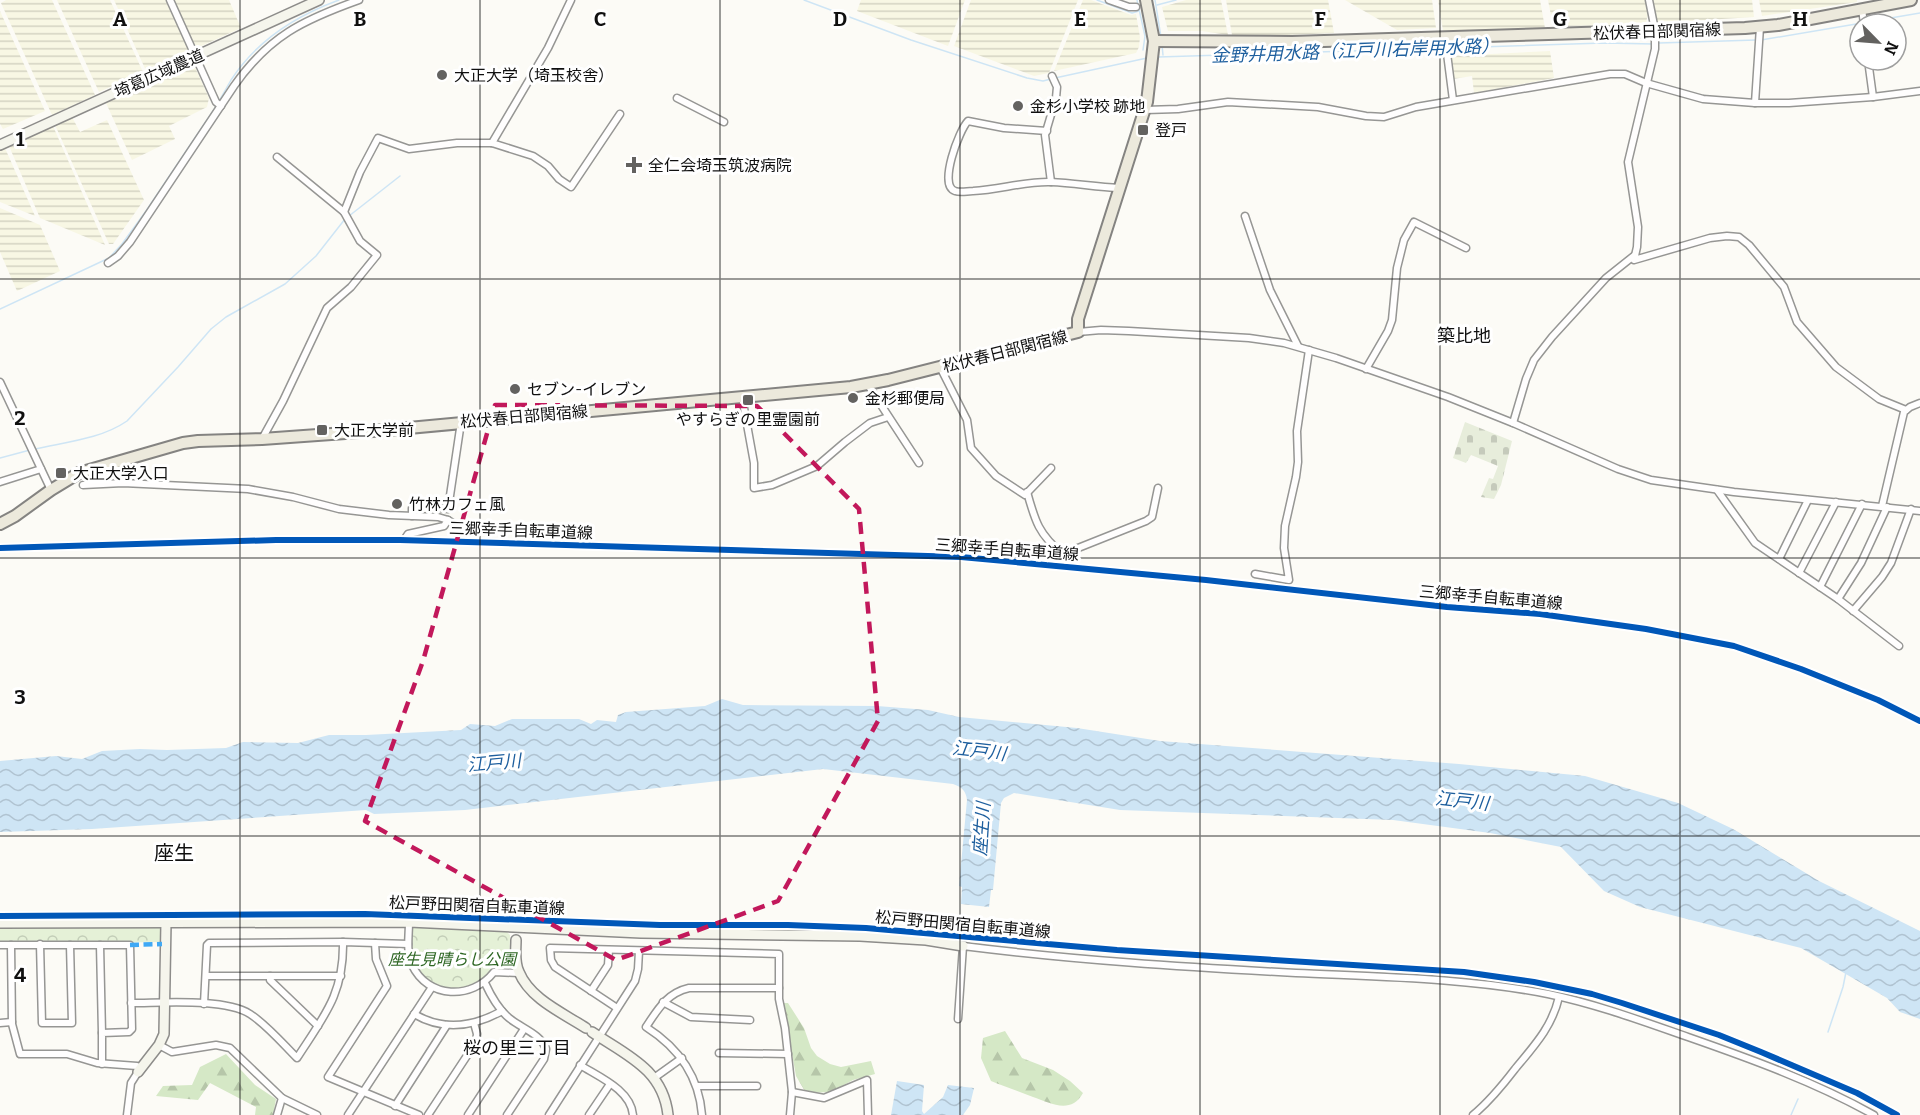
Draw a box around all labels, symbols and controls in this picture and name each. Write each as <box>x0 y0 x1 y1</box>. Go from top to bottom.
text: A <box>113 7 128 31</box>
text: B <box>354 7 367 31</box>
text: C <box>594 7 606 31</box>
text: D <box>833 7 847 31</box>
text: E <box>1074 7 1086 31</box>
text: F <box>1314 7 1326 31</box>
text: G <box>1553 7 1567 31</box>
text: H <box>1792 7 1808 31</box>
north arrow <box>1848 12 1908 72</box>
street label: 松伏春日部関宿線 <box>1593 20 1721 43</box>
water label: 金野井用水路（江戸川右岸用水路） <box>1211 35 1499 67</box>
text: N <box>1880 39 1902 58</box>
street label: 埼葛広域農道 <box>111 45 207 102</box>
place label: 大正大学（埼玉校舎） <box>454 66 614 85</box>
marker: 大正大学（埼玉校舎） <box>435 68 449 82</box>
place label: 金杉小学校 跡地 <box>1030 97 1145 116</box>
marker: 金杉小学校 跡地 <box>1011 99 1025 113</box>
place label: 登戸 <box>1155 121 1187 140</box>
marker: 登戸 <box>1136 123 1150 137</box>
text: 1 <box>16 127 25 151</box>
marker: 全仁会埼玉筑波病院 <box>625 156 643 174</box>
place label: 全仁会埼玉筑波病院 <box>648 156 792 175</box>
district label: 築比地 <box>1437 325 1491 347</box>
street label: 松伏春日部関宿線 <box>941 327 1070 376</box>
place label: セブン-イレブン <box>527 380 646 399</box>
marker: セブン-イレブン <box>508 382 522 396</box>
place label: 金杉郵便局 <box>865 389 945 408</box>
marker: 金杉郵便局 <box>846 391 860 405</box>
marker: やすらぎの里霊園前 <box>741 393 755 407</box>
street label: 松伏春日部関宿線 <box>459 401 589 432</box>
text: 2 <box>14 406 26 430</box>
place label: やすらぎの里霊園前 <box>676 410 820 429</box>
place label: 大正大学前 <box>334 421 414 440</box>
marker: 大正大学前 <box>315 423 329 437</box>
place label: 大正大学入口 <box>73 464 169 483</box>
marker: 大正大学入口 <box>54 466 68 480</box>
place label: 竹林カフェ風 <box>409 495 505 514</box>
marker: 竹林カフェ風 <box>390 497 404 511</box>
street label: 三郷幸手自転車道線 <box>449 518 593 543</box>
street label: 三郷幸手自転車道線 <box>934 535 1079 564</box>
street label: 三郷幸手自転車道線 <box>1418 582 1564 613</box>
text: 3 <box>14 685 26 709</box>
water label: 江戸川 <box>951 737 1009 765</box>
water label: 江戸川 <box>466 750 524 776</box>
water label: 江戸川 <box>1434 787 1492 815</box>
water label: 座生川 <box>969 799 995 857</box>
district label: 座生 <box>154 841 194 865</box>
street label: 松戸野田関宿自転車道線 <box>389 893 565 918</box>
street label: 松戸野田関宿自転車道線 <box>874 907 1051 942</box>
park label: 座生見晴らし公園 <box>388 950 518 969</box>
text: 4 <box>14 963 26 987</box>
district label: 桜の里三丁目 <box>463 1037 571 1059</box>

